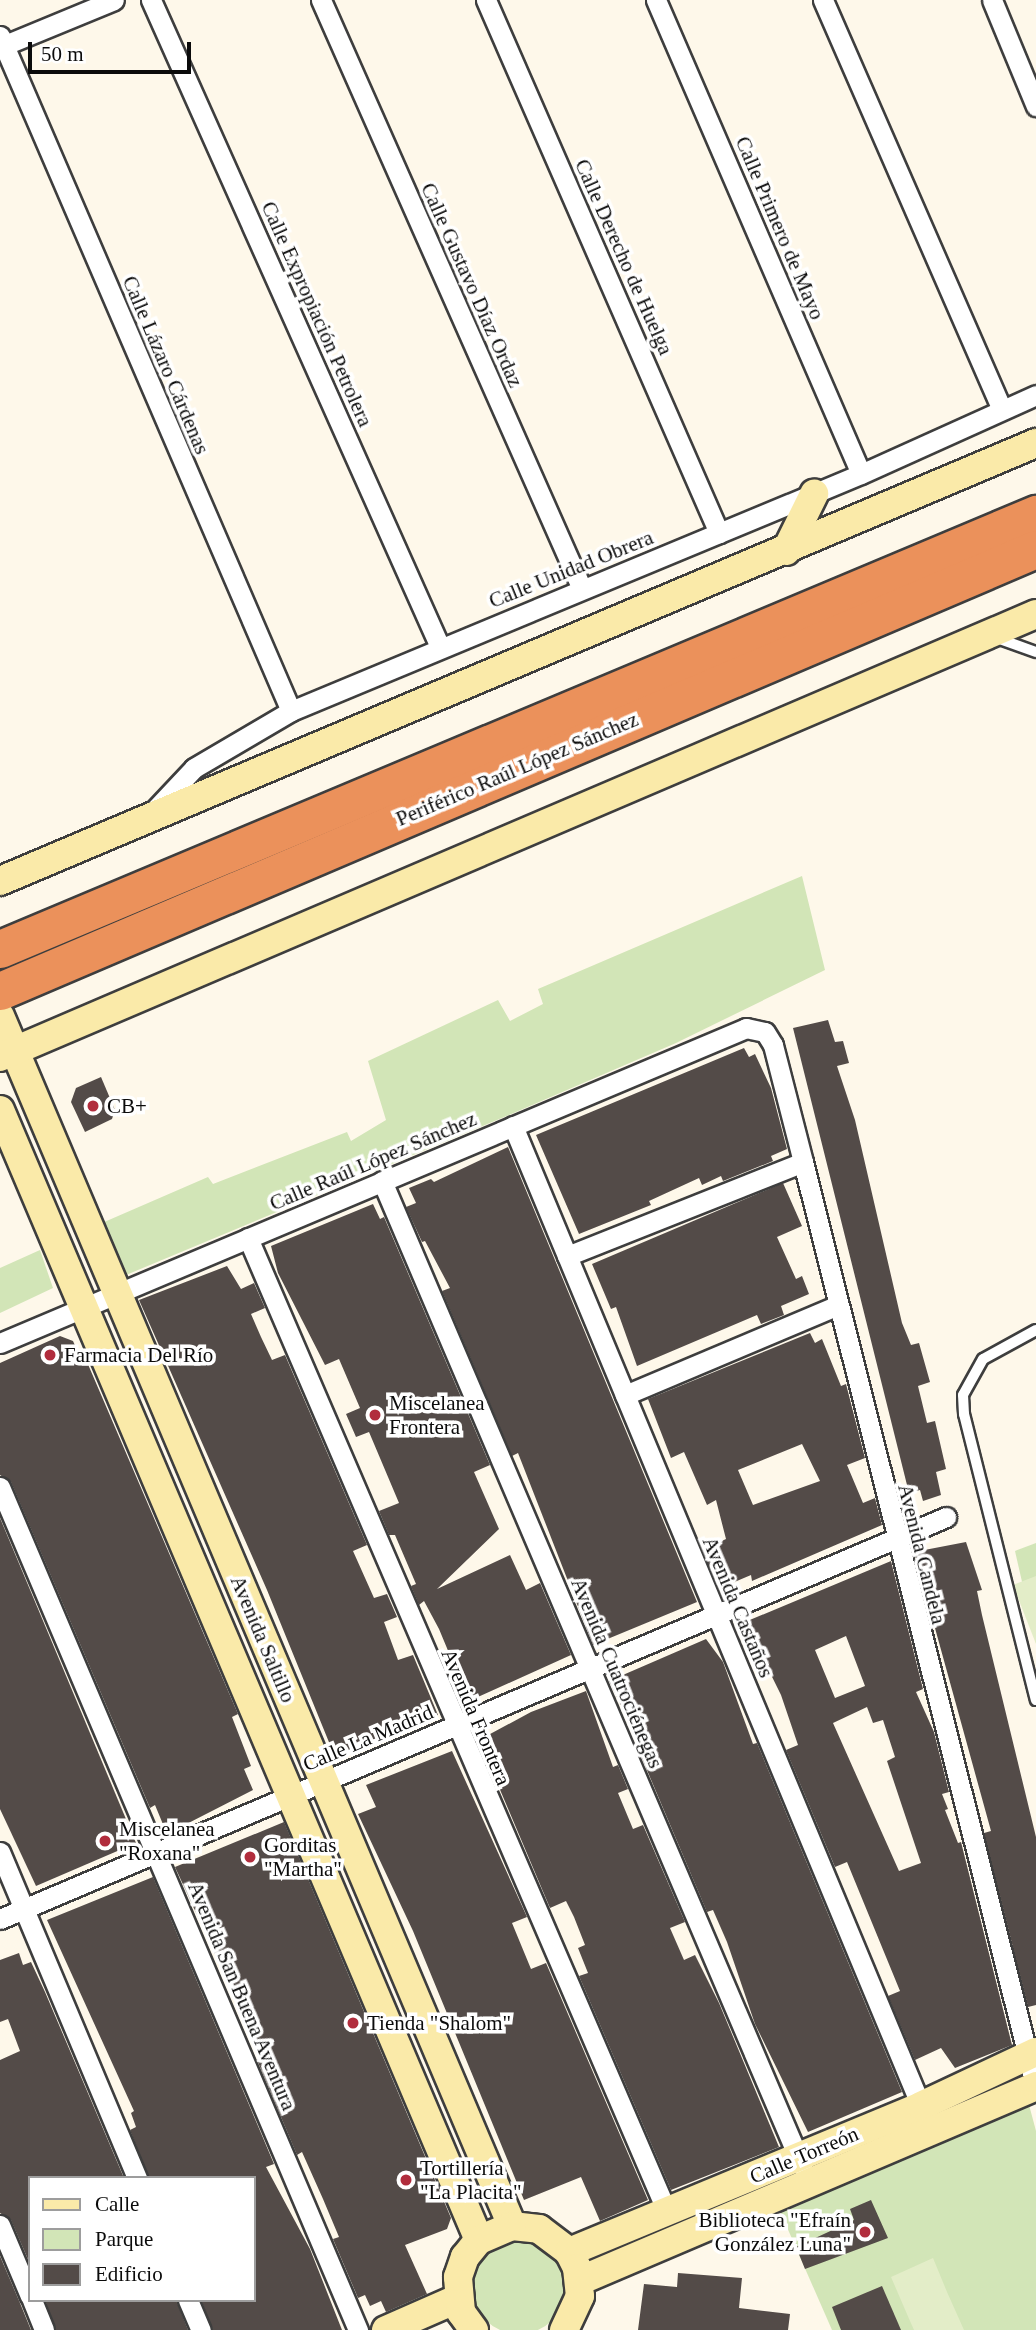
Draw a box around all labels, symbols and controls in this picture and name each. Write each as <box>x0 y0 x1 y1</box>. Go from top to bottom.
scale bar <box>32 28 194 72</box>
text: 50 m <box>41 42 84 66</box>
street label: Calle Primero de Mayo <box>730 133 830 323</box>
street label: Calle Derecho de Huelga <box>569 155 679 359</box>
street label: Calle Gustavo Díaz Ordaz <box>416 179 528 391</box>
street label: Calle Expropiación Petrolera <box>256 198 378 430</box>
street label: Calle Lázaro Cárdenas <box>117 272 215 458</box>
street label: Calle Unidad Obrera <box>485 525 657 613</box>
street label: Periférico Raúl López Sánchez <box>392 706 642 832</box>
place label: CB+ <box>107 1093 147 1119</box>
marker: CB+ <box>85 1098 101 1114</box>
street label: Calle Raúl López Sánchez <box>266 1106 480 1216</box>
place label: Farmacia Del Río <box>64 1342 213 1368</box>
marker: Farmacia Del Río <box>42 1347 58 1363</box>
place label: Miscelanea Frontera <box>389 1390 485 1440</box>
marker: Miscelanea Frontera <box>367 1407 383 1423</box>
street label: Avenida Candela <box>892 1481 952 1627</box>
street label: Avenida Castaños <box>697 1533 779 1681</box>
street label: Avenida Saltillo <box>225 1572 301 1706</box>
street label: Avenida Cuatrociénegas <box>565 1574 669 1772</box>
street label: Avenida Frontera <box>436 1645 516 1789</box>
street label: Calle La Madrid <box>299 1699 437 1777</box>
place label: Miscelanea "Roxana" <box>119 1816 215 1866</box>
place label: Gorditas "Martha" <box>264 1832 342 1882</box>
marker: Miscelanea "Roxana" <box>97 1833 113 1849</box>
marker: Gorditas "Martha" <box>242 1849 258 1865</box>
street label: Avenida San Buena Aventura <box>182 1877 302 2115</box>
place label: Tienda "Shalom" <box>367 2010 511 2036</box>
marker: Tienda "Shalom" <box>345 2015 361 2031</box>
street label: Calle Torreón <box>746 2121 862 2189</box>
place label: Tortillería "La Placita" <box>420 2155 522 2205</box>
marker: Tortillería "La Placita" <box>398 2172 414 2188</box>
legend <box>28 2176 256 2302</box>
text: Calle <box>95 2192 139 2216</box>
place label: Biblioteca "Efraín González Luna" <box>698 2207 851 2257</box>
marker: Biblioteca "Efraín González Luna" <box>857 2224 873 2240</box>
text: Parque <box>95 2227 153 2251</box>
text: Edificio <box>95 2262 163 2286</box>

